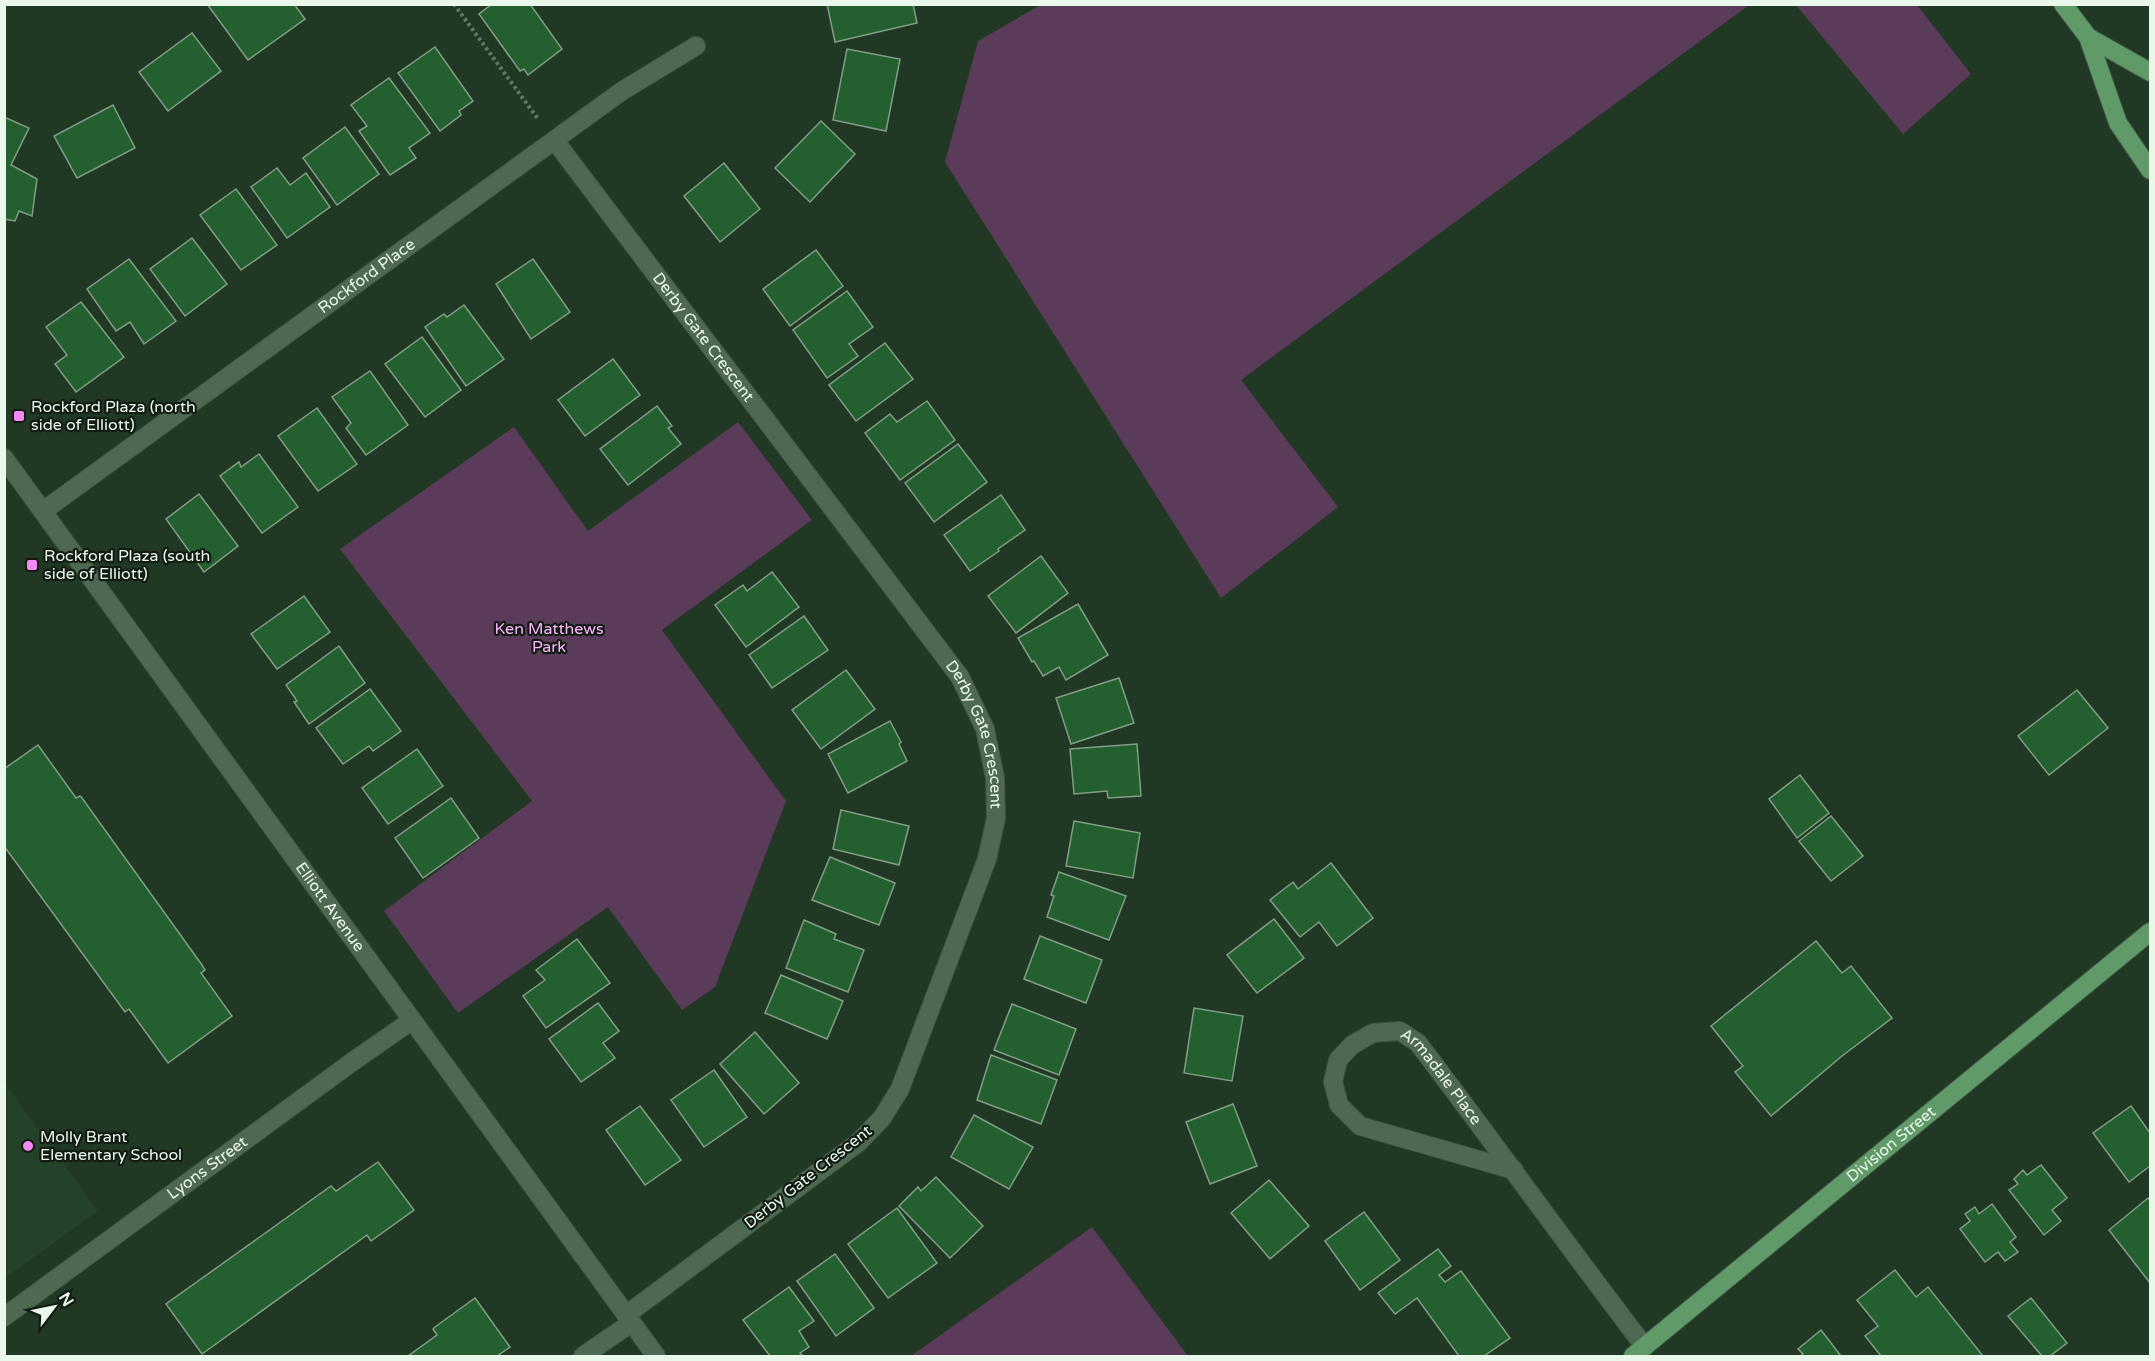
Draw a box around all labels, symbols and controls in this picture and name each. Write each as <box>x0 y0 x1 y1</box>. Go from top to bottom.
street label: Rockford Place <box>314 234 419 318</box>
street label: Derby Gate Crescent <box>648 269 759 406</box>
place label: Rockford Plaza (north side of Elliott) <box>31 397 196 435</box>
marker: Rockford Plaza (north side of Elliott) <box>12 409 26 423</box>
place label: Rockford Plaza (south side of Elliott) <box>44 546 210 584</box>
marker: Rockford Plaza (south side of Elliott) <box>25 558 39 572</box>
park label: Ken Matthews Park <box>494 619 604 657</box>
street label: Derby Gate Crescent <box>941 656 1006 809</box>
street label: Elliott Avenue <box>291 859 369 956</box>
street label: Armadale Place <box>1396 1024 1486 1129</box>
street label: Division Street <box>1843 1102 1940 1187</box>
street label: Derby Gate Crescent <box>740 1121 876 1233</box>
place label: Molly Brant Elementary School <box>40 1127 182 1165</box>
street label: Lyons Street <box>163 1132 251 1204</box>
marker: Molly Brant Elementary School <box>21 1139 35 1153</box>
north arrow <box>24 1277 84 1337</box>
text: N <box>54 1289 78 1310</box>

